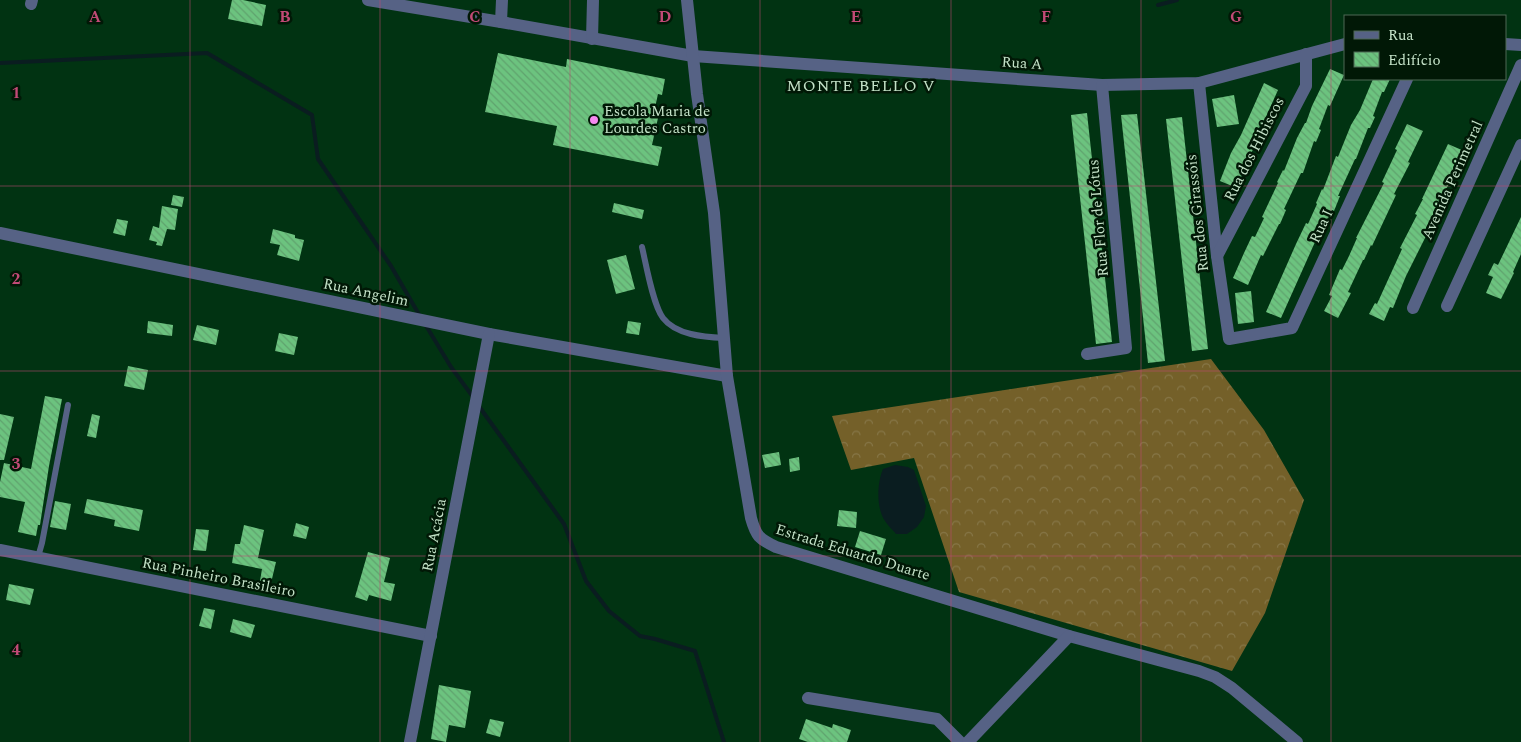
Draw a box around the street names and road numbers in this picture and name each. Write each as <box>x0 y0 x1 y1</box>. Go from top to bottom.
street label: Rua A <box>1001 51 1043 76</box>
street label: Rua dos Hibiscos <box>1218 93 1291 205</box>
street label: Avenida Perimetral <box>1416 117 1489 244</box>
street label: Rua dos Girassóis <box>1180 153 1215 273</box>
street label: Rua Flor de Lótus <box>1082 158 1115 278</box>
street label: Rua I <box>1304 205 1339 247</box>
street label: Rua Angelim <box>321 272 411 313</box>
street label: Rua Acácia <box>416 496 453 574</box>
street label: Estrada Eduardo Duarte <box>773 518 933 587</box>
street label: Rua Pinheiro Brasileiro <box>140 551 298 604</box>

